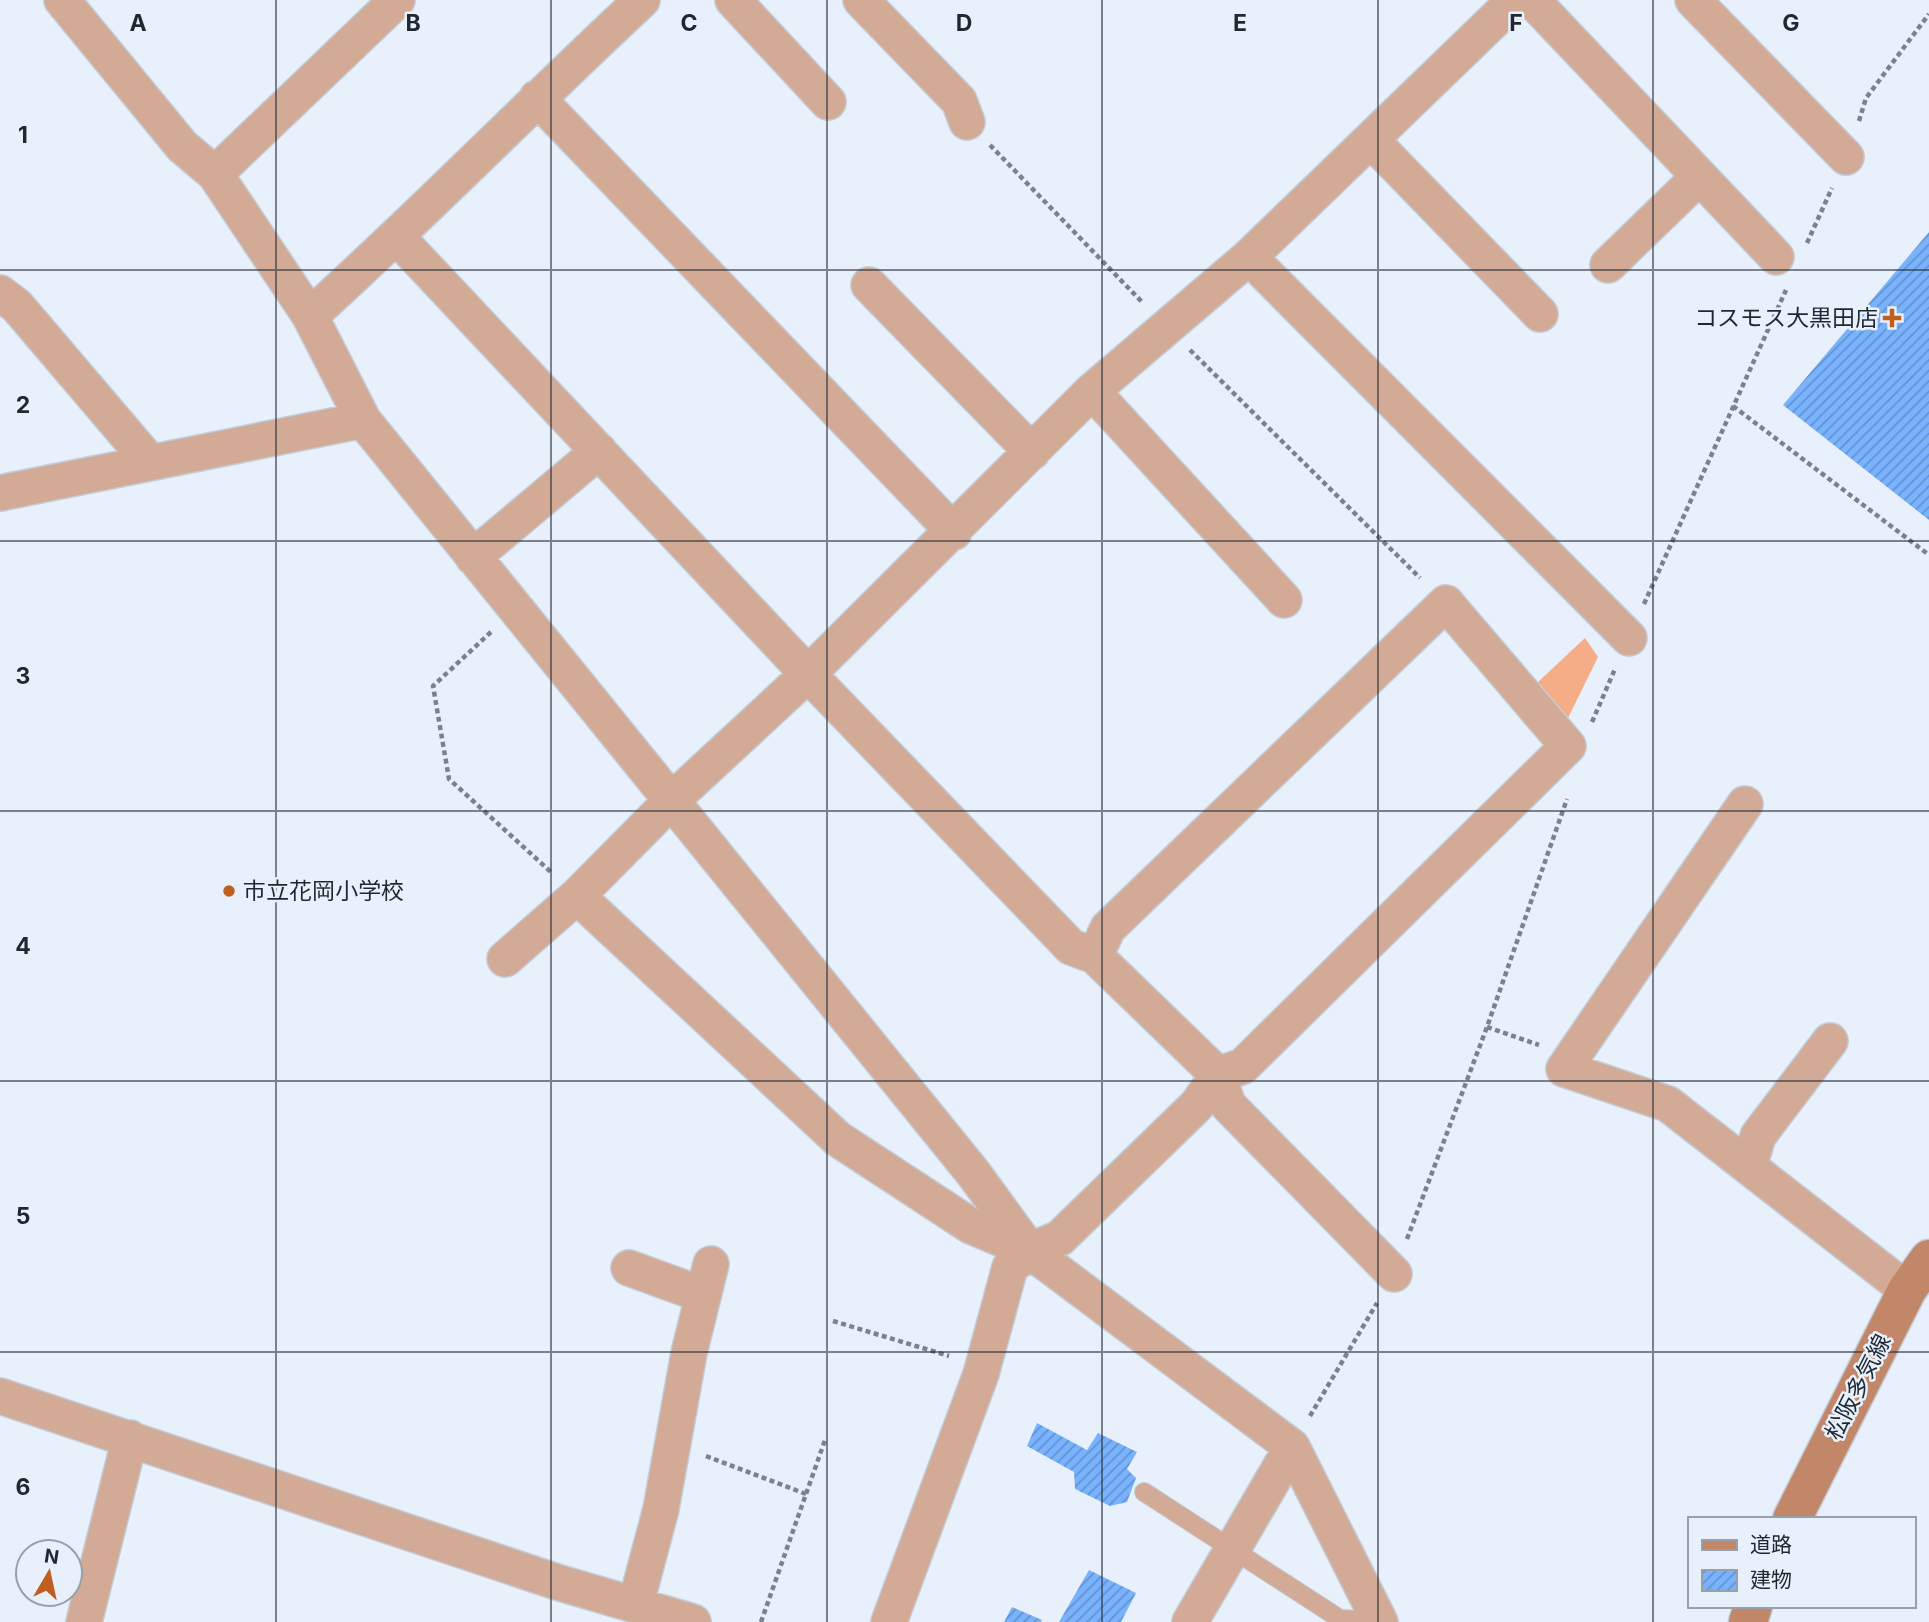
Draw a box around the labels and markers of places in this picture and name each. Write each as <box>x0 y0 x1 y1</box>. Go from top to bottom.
place label: コスモス大黒田店 <box>1694 304 1878 332</box>
marker: コスモス大黒田店 <box>1884 310 1900 326</box>
place label: 市立花岡小学校 <box>243 877 404 905</box>
marker: 市立花岡小学校 <box>221 883 237 899</box>

